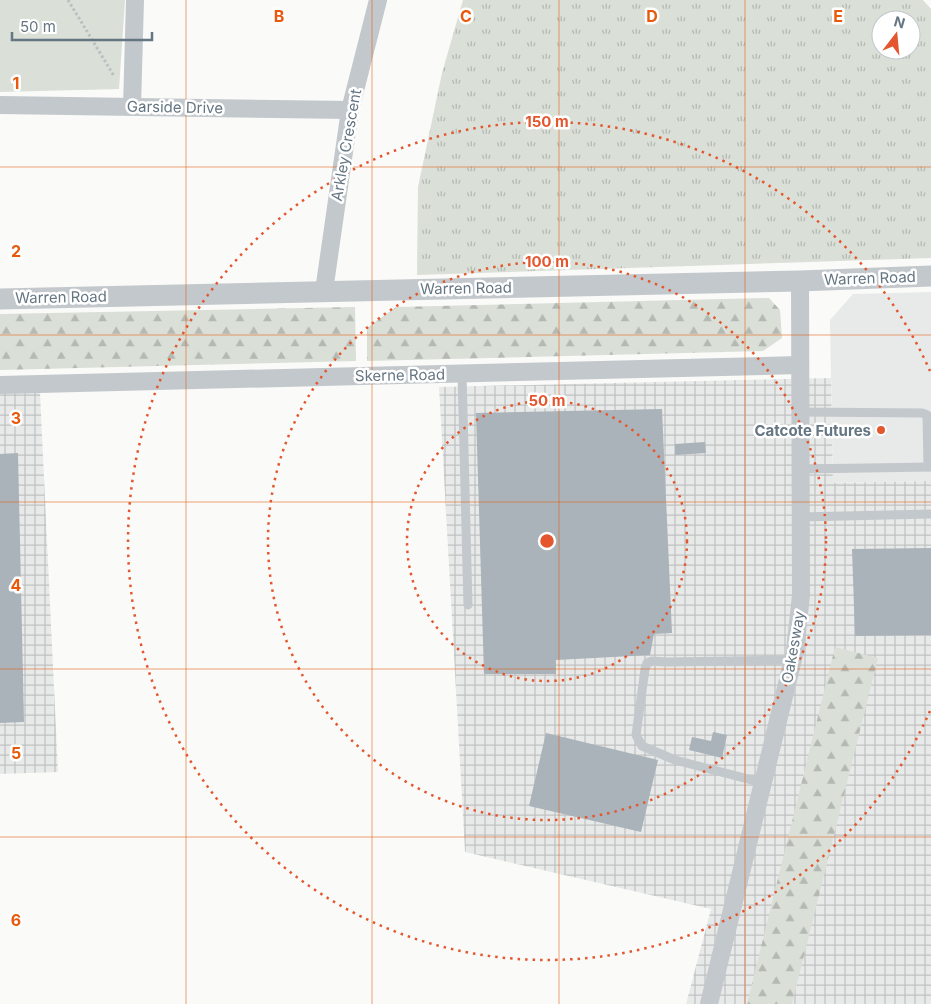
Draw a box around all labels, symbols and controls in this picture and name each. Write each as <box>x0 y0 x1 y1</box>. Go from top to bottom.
text: B <box>274 6 284 26</box>
text: C <box>460 6 472 26</box>
text: D <box>646 6 658 26</box>
text: E <box>833 6 843 26</box>
scale bar <box>12 10 152 42</box>
north arrow <box>871 10 921 60</box>
text: N <box>892 12 907 32</box>
text: 50 m <box>20 17 56 36</box>
text: 1 <box>13 73 19 93</box>
street label: Arkley Crescent <box>327 87 365 202</box>
street label: Garside Drive <box>127 97 223 117</box>
text: 150 m <box>525 112 569 131</box>
text: 2 <box>11 241 21 261</box>
text: 100 m <box>525 252 569 271</box>
street label: Warren Road <box>824 267 916 289</box>
street label: Warren Road <box>420 278 512 298</box>
street label: Warren Road <box>15 287 107 307</box>
street label: Skerne Road <box>355 365 445 385</box>
text: 50 m <box>529 391 565 410</box>
text: 3 <box>11 408 21 428</box>
place label: Catcote Futures <box>754 421 871 440</box>
marker: Catcote Futures <box>875 424 887 436</box>
centre of rings <box>538 532 556 550</box>
text: 4 <box>11 575 22 595</box>
street label: Oakesway <box>777 609 809 685</box>
text: 5 <box>11 743 21 763</box>
text: 6 <box>11 910 21 930</box>

